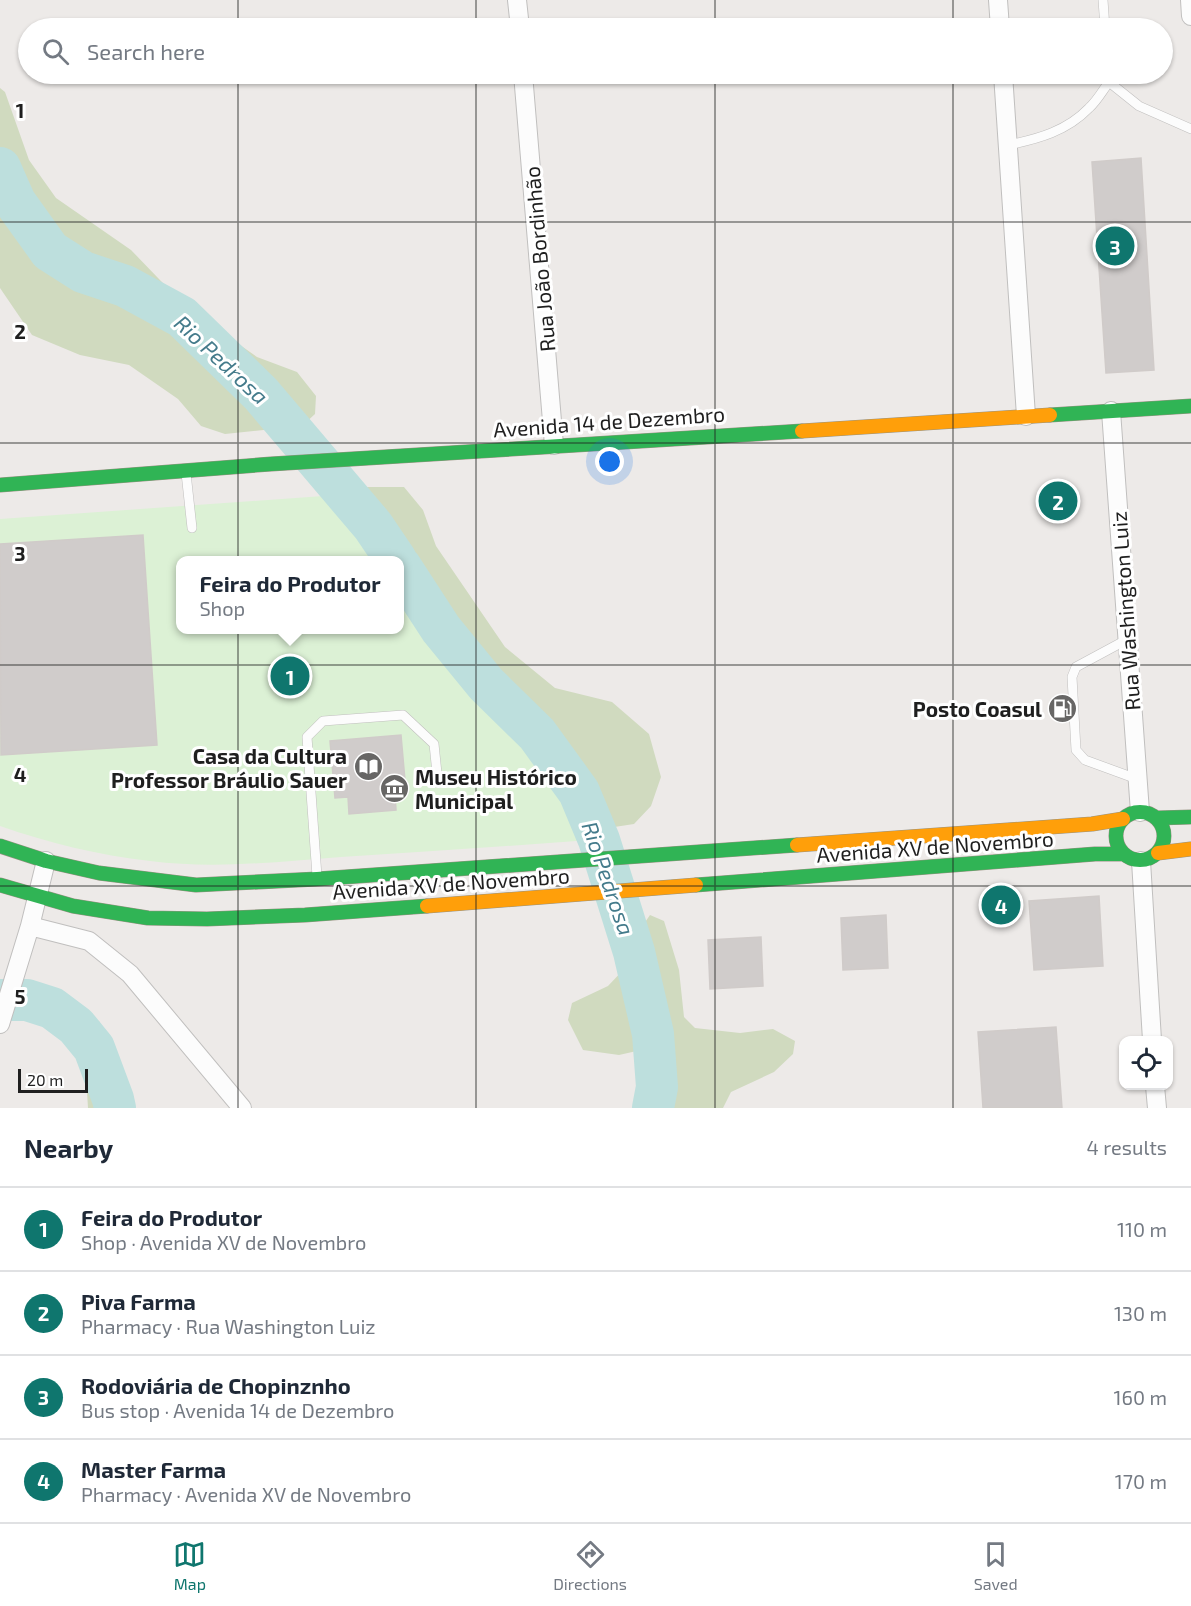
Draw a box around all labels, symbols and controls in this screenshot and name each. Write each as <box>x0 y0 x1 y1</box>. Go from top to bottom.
search box <box>18 18 1173 84</box>
icon: search <box>39 35 72 68</box>
text: Search here <box>87 38 205 64</box>
text: 1 <box>16 98 24 122</box>
street label: Rua João Bordinhão <box>518 165 560 353</box>
pin: 3 <box>1096 224 1134 268</box>
water label: Rio Pedrosa <box>170 309 274 409</box>
text: 2 <box>14 319 26 343</box>
street label: Avenida 14 de Dezembro <box>492 400 726 442</box>
your location <box>595 447 624 476</box>
pin: 2 <box>1038 478 1078 524</box>
street label: Rua Washington Luiz <box>1106 511 1144 711</box>
text: 3 <box>14 541 26 565</box>
popup <box>176 556 404 634</box>
text: Feira do Produtor <box>199 570 381 596</box>
text: Shop <box>199 596 245 620</box>
pin: 1 <box>270 654 310 698</box>
fuel station icon: Posto Coasul <box>1047 692 1079 724</box>
place label: Posto Coasul <box>913 696 1042 721</box>
place label: Casa da Cultura Professor Bráulio Sauer <box>111 743 347 792</box>
library icon: Casa da Cultura Professor Bráulio Sauer <box>352 751 384 783</box>
text: 4 <box>14 762 27 786</box>
place label: Museu Histórico Municipal <box>415 764 577 813</box>
museum icon: Museu Histórico Municipal <box>378 772 410 804</box>
water label: Rio Pedrosa <box>577 818 641 938</box>
street label: Avenida XV de Novembro <box>816 825 1054 867</box>
street label: Avenida XV de Novembro <box>332 862 570 904</box>
pin: 4 <box>982 882 1020 928</box>
text: 5 <box>14 984 26 1008</box>
map controls <box>1119 1036 1173 1090</box>
button: locate <box>1119 1036 1173 1090</box>
scale bar <box>18 1066 88 1094</box>
text: 20 m <box>27 1070 63 1089</box>
text: Nearby <box>24 1132 113 1163</box>
text: 4 results <box>1087 1135 1167 1159</box>
text: Feira do Produtor <box>81 1204 262 1230</box>
text: 1 <box>39 1217 48 1241</box>
text: 110 m <box>1117 1217 1167 1241</box>
text: Shop · Avenida XV de Novembro <box>81 1230 366 1254</box>
text: Piva Farma <box>81 1288 196 1314</box>
text: 2 <box>38 1301 49 1325</box>
text: 130 m <box>1114 1301 1167 1325</box>
text: Pharmacy · Rua Washington Luiz <box>81 1314 376 1338</box>
text: Rodoviária de Chopinznho <box>81 1372 351 1398</box>
text: 3 <box>38 1385 49 1409</box>
text: 160 m <box>1114 1385 1167 1409</box>
text: Bus stop · Avenida 14 de Dezembro <box>81 1398 394 1422</box>
text: Master Farma <box>81 1456 226 1482</box>
text: 4 <box>37 1469 50 1493</box>
text: 170 m <box>1115 1469 1167 1493</box>
text: Pharmacy · Avenida XV de Novembro <box>81 1482 411 1506</box>
tab: Map <box>173 1538 206 1593</box>
tab: Directions <box>553 1538 627 1593</box>
tab: Saved <box>974 1538 1018 1593</box>

